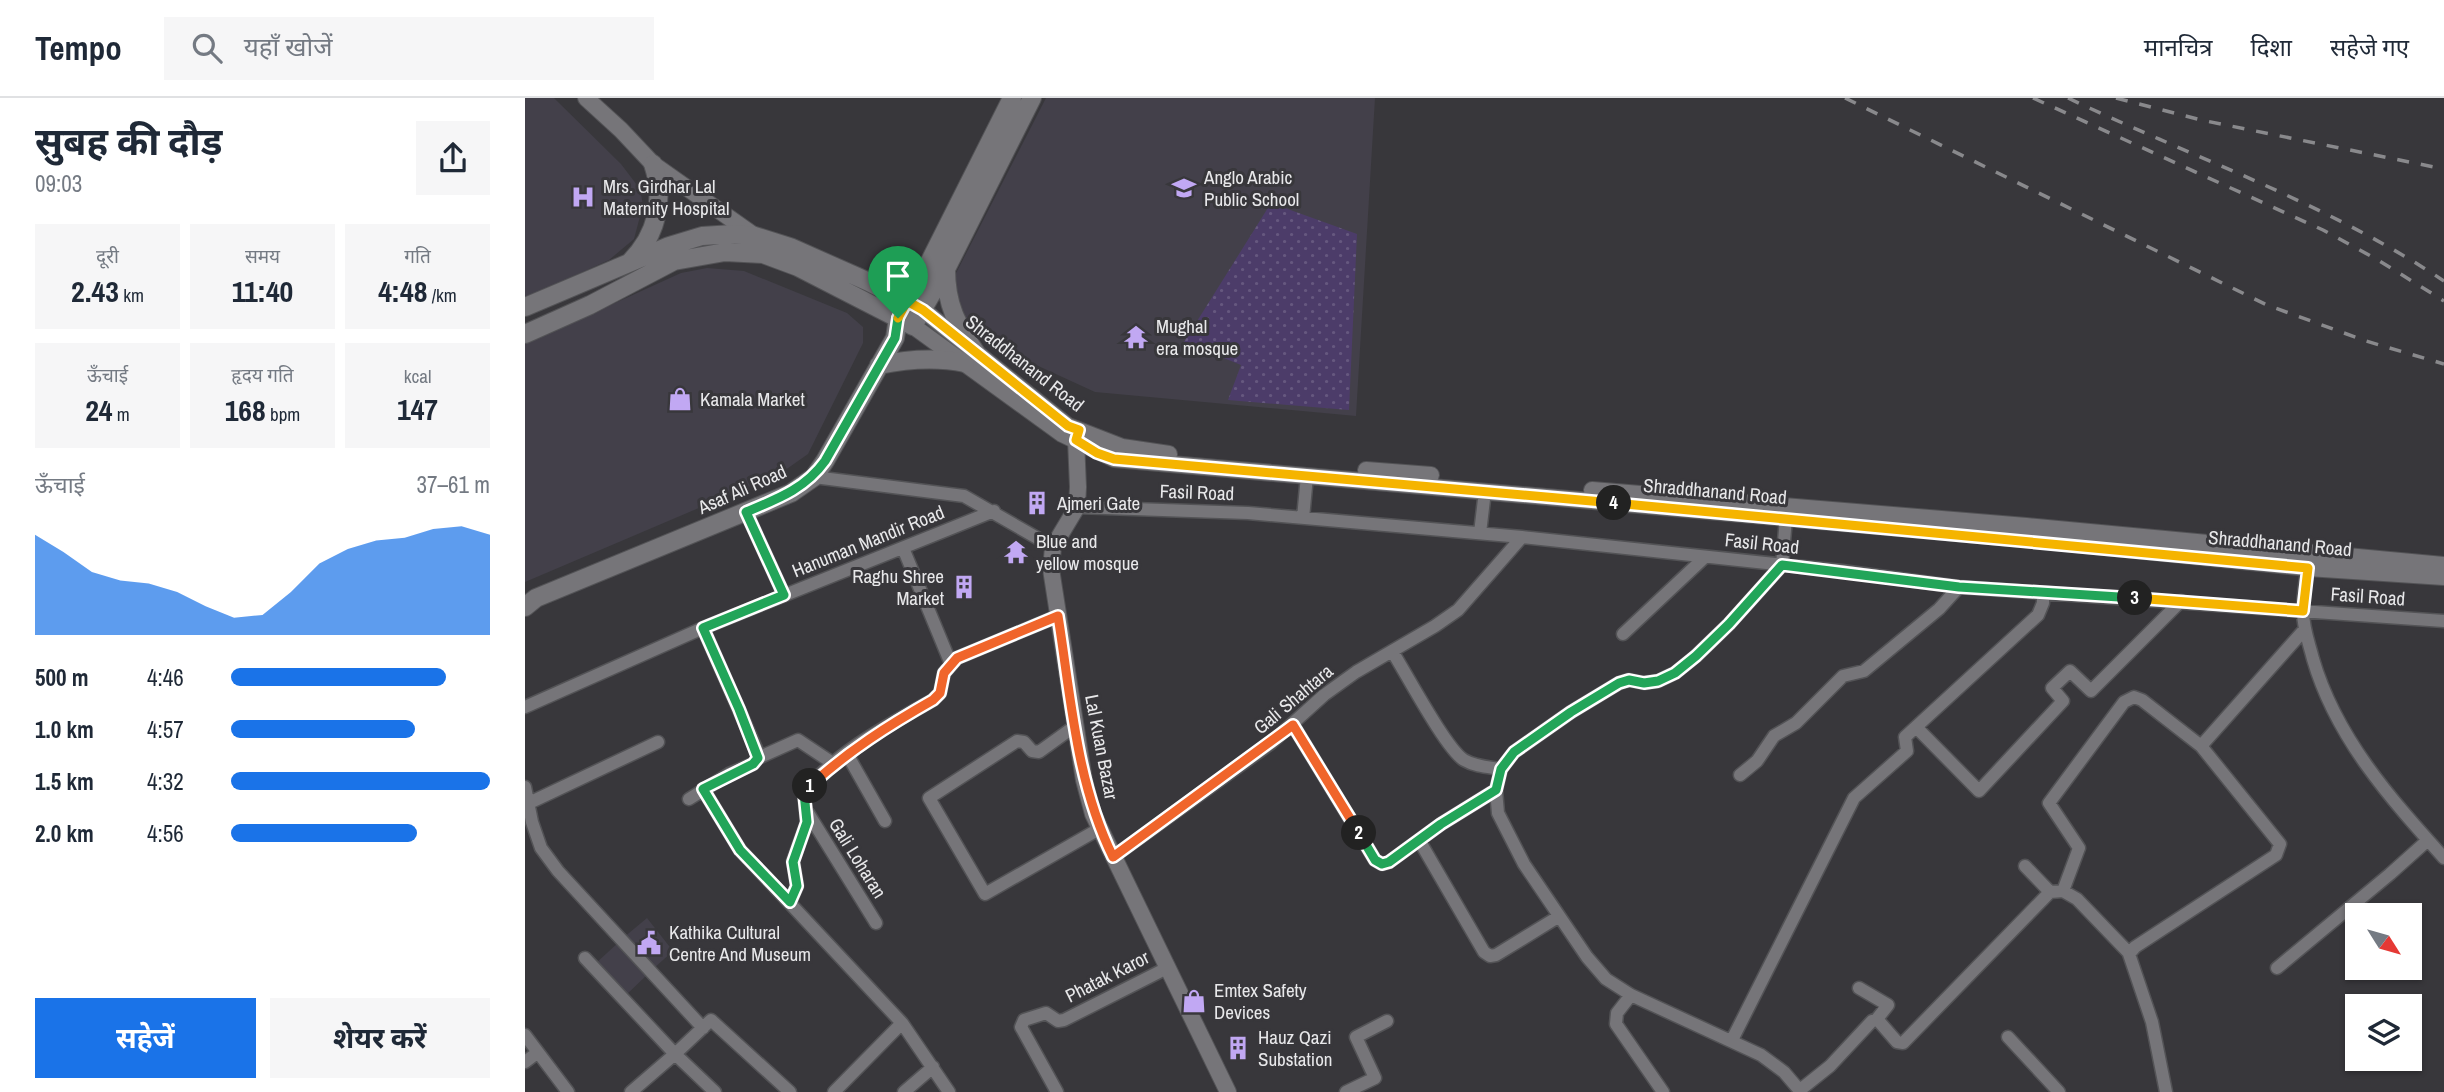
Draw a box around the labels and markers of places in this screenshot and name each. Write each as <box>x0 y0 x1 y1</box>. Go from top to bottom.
place label: Anglo Arabic Public School <box>1203 164 1299 212</box>
place label: Mrs. Girdhar Lal Maternity Hospital <box>603 173 729 221</box>
school or university icon: Anglo Arabic Public School <box>1170 174 1198 202</box>
hospital icon: Mrs. Girdhar Lal Maternity Hospital <box>569 183 597 211</box>
pin <box>868 246 928 318</box>
place label: Mughal era mosque <box>1156 313 1238 361</box>
temple icon: Mughal era mosque <box>1122 323 1150 351</box>
shop icon: Kamala Market <box>666 385 694 413</box>
place label: Kamala Market <box>700 386 805 412</box>
pin: 4 <box>1597 486 1631 520</box>
building icon: Ajmeri Gate <box>1023 489 1051 517</box>
place label: Ajmeri Gate <box>1056 490 1140 516</box>
place label: Blue and yellow mosque <box>1036 528 1139 576</box>
temple icon: Blue and yellow mosque <box>1002 538 1030 566</box>
place label: Raghu Shree Market <box>852 563 945 611</box>
building icon: Raghu Shree Market <box>950 573 978 601</box>
pin: 3 <box>2117 580 2153 616</box>
pin: 1 <box>793 768 827 804</box>
pin: 2 <box>1341 816 1377 850</box>
place label: Kathika Cultural Centre And Museum <box>669 919 811 967</box>
public building icon: Kathika Cultural Centre And Museum <box>635 929 663 957</box>
place label: Emtex Safety Devices <box>1214 977 1307 1025</box>
shop icon: Emtex Safety Devices <box>1180 987 1208 1015</box>
place label: Hauz Qazi Substation <box>1258 1024 1333 1072</box>
building icon: Hauz Qazi Substation <box>1224 1034 1252 1062</box>

